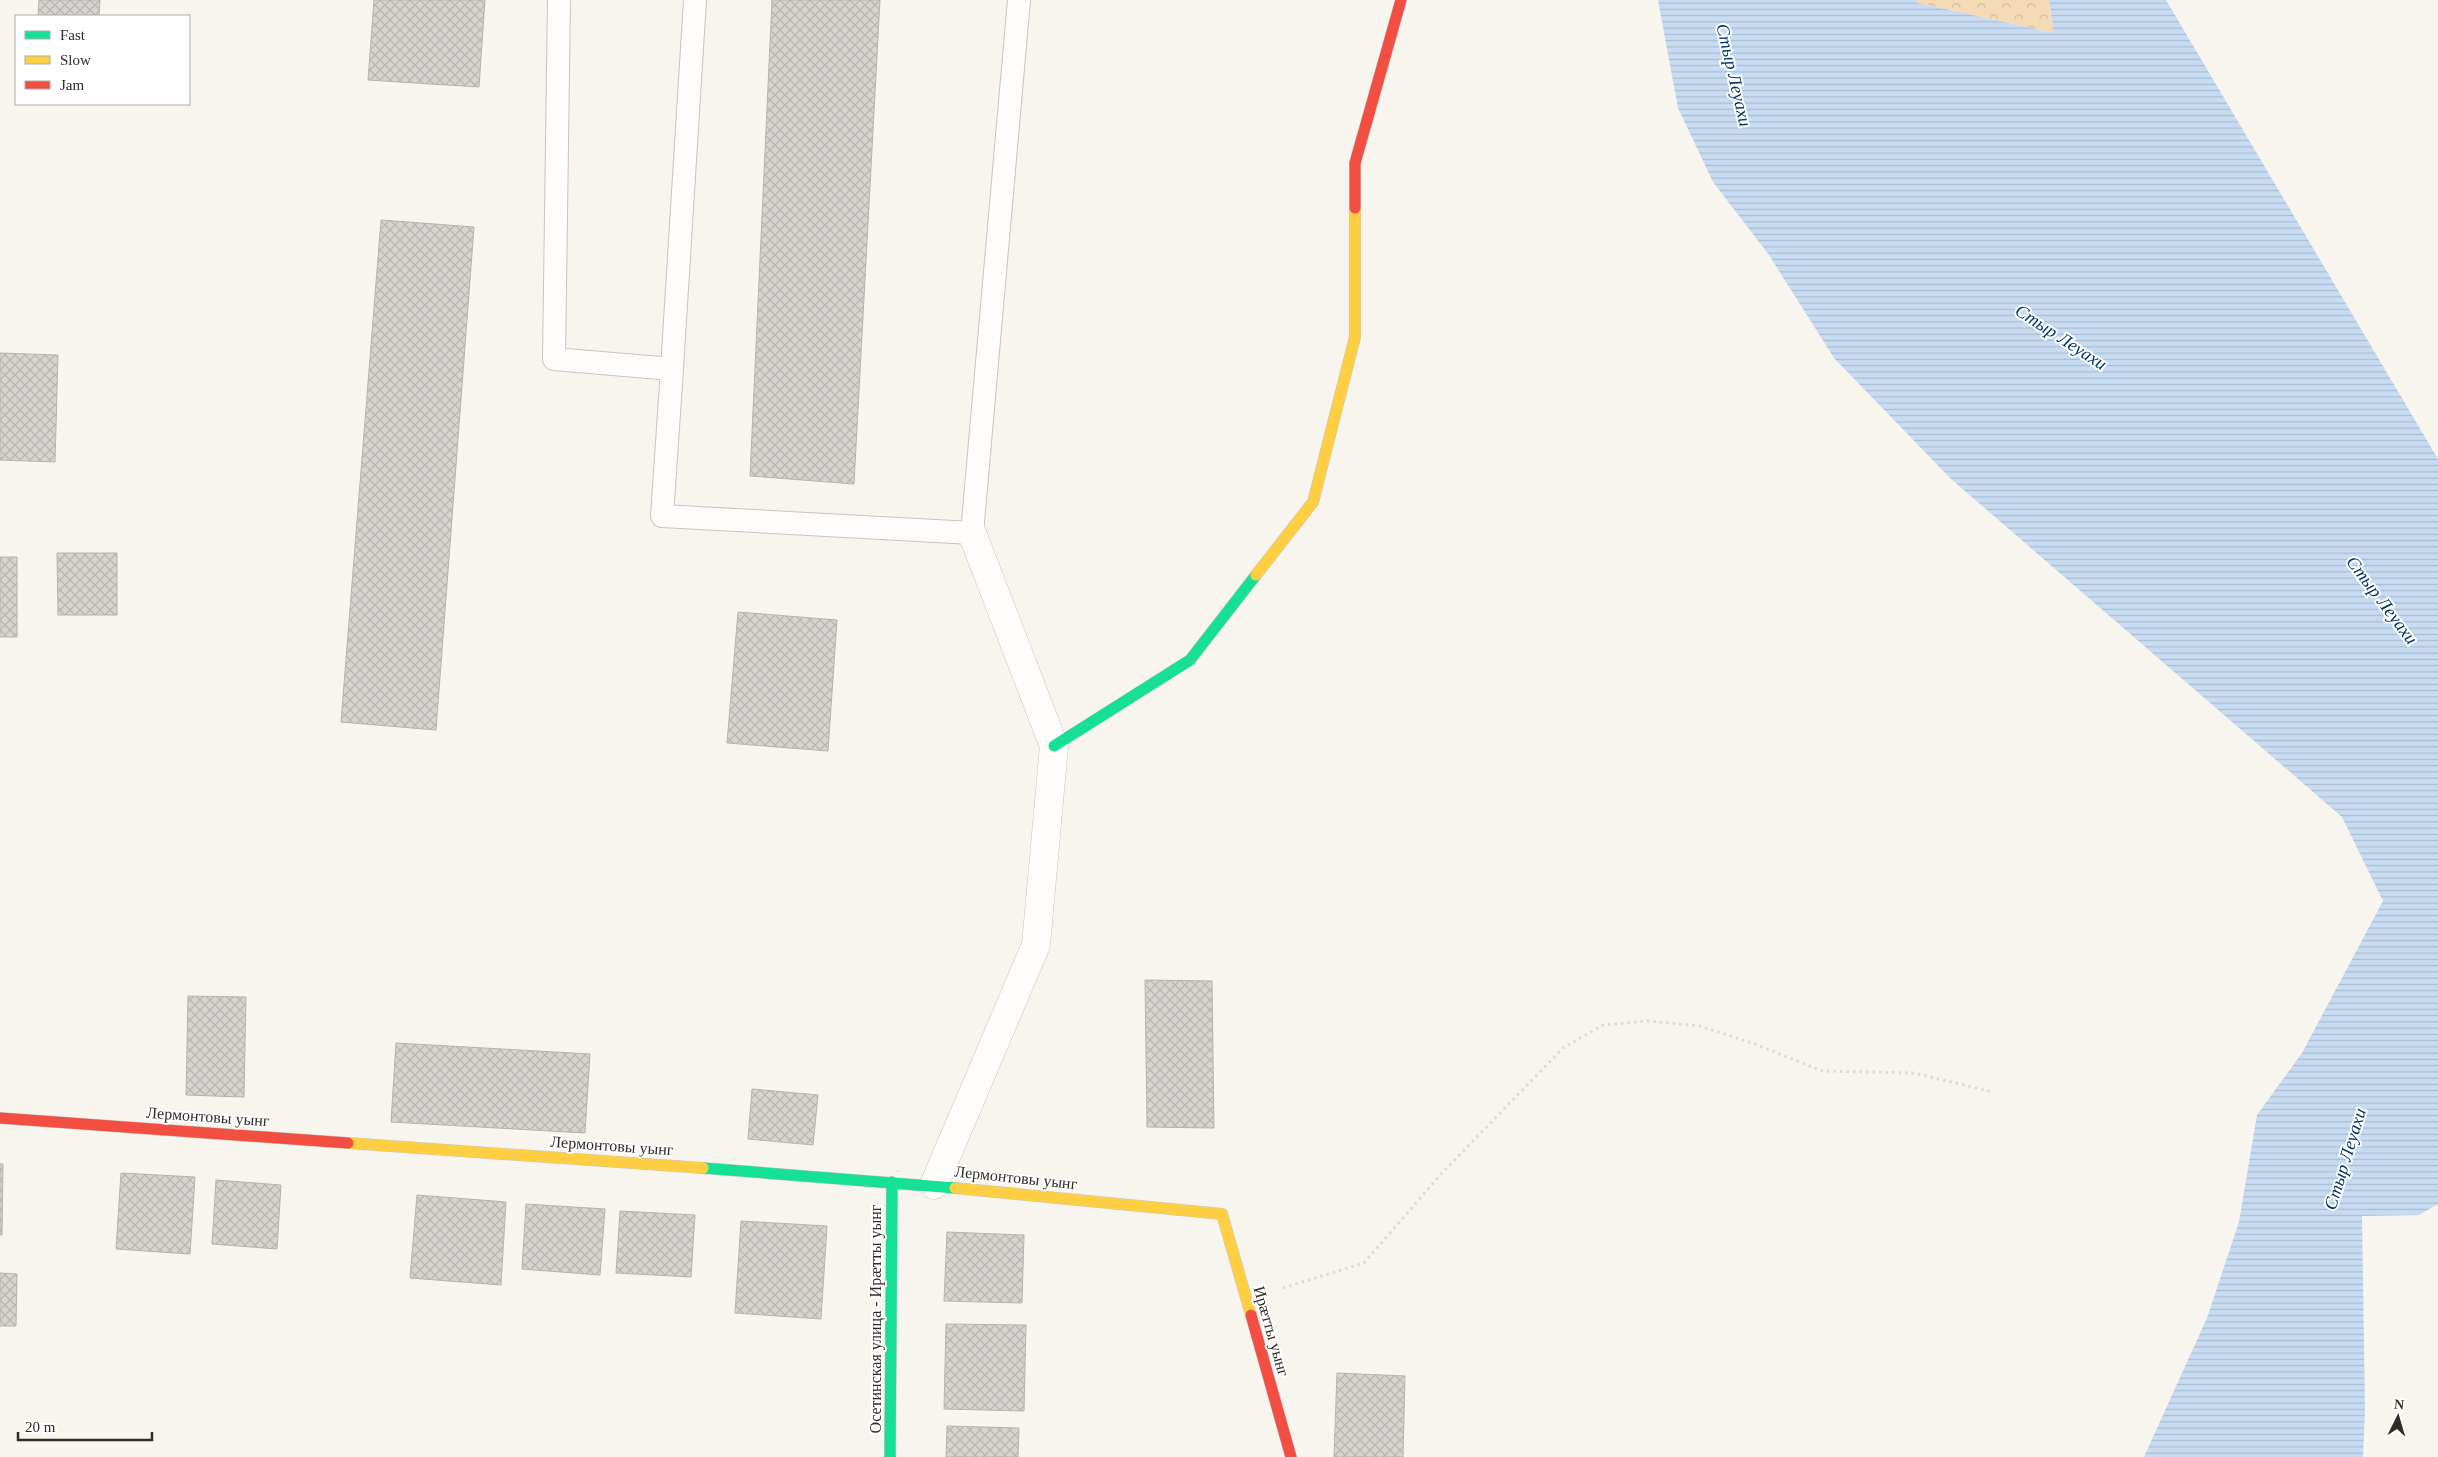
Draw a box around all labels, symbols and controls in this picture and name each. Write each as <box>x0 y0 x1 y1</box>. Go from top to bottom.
legend <box>15 15 190 105</box>
water label: Стыр Леуахи <box>1712 22 1756 128</box>
text: Fast <box>60 27 86 43</box>
text: Slow <box>60 52 91 68</box>
text: Jam <box>60 77 84 93</box>
water label: Стыр Леуахи <box>2011 300 2111 374</box>
water label: Стыр Леуахи <box>2342 552 2422 648</box>
street label: Лермонтовы уынг <box>146 1104 270 1130</box>
water label: Стыр Леуахи <box>2320 1106 2370 1212</box>
street label: Лермонтовы уынг <box>550 1133 674 1159</box>
street label: Лермонтовы уынг <box>954 1163 1079 1193</box>
street label: Осетинская улица - Ирæтты уынг <box>867 1204 885 1433</box>
street label: Ирæтты уынг <box>1250 1284 1293 1379</box>
north arrow <box>2373 1392 2423 1442</box>
text: N <box>2393 1397 2405 1412</box>
scale bar <box>18 1410 151 1442</box>
text: 20 m <box>25 1419 56 1435</box>

